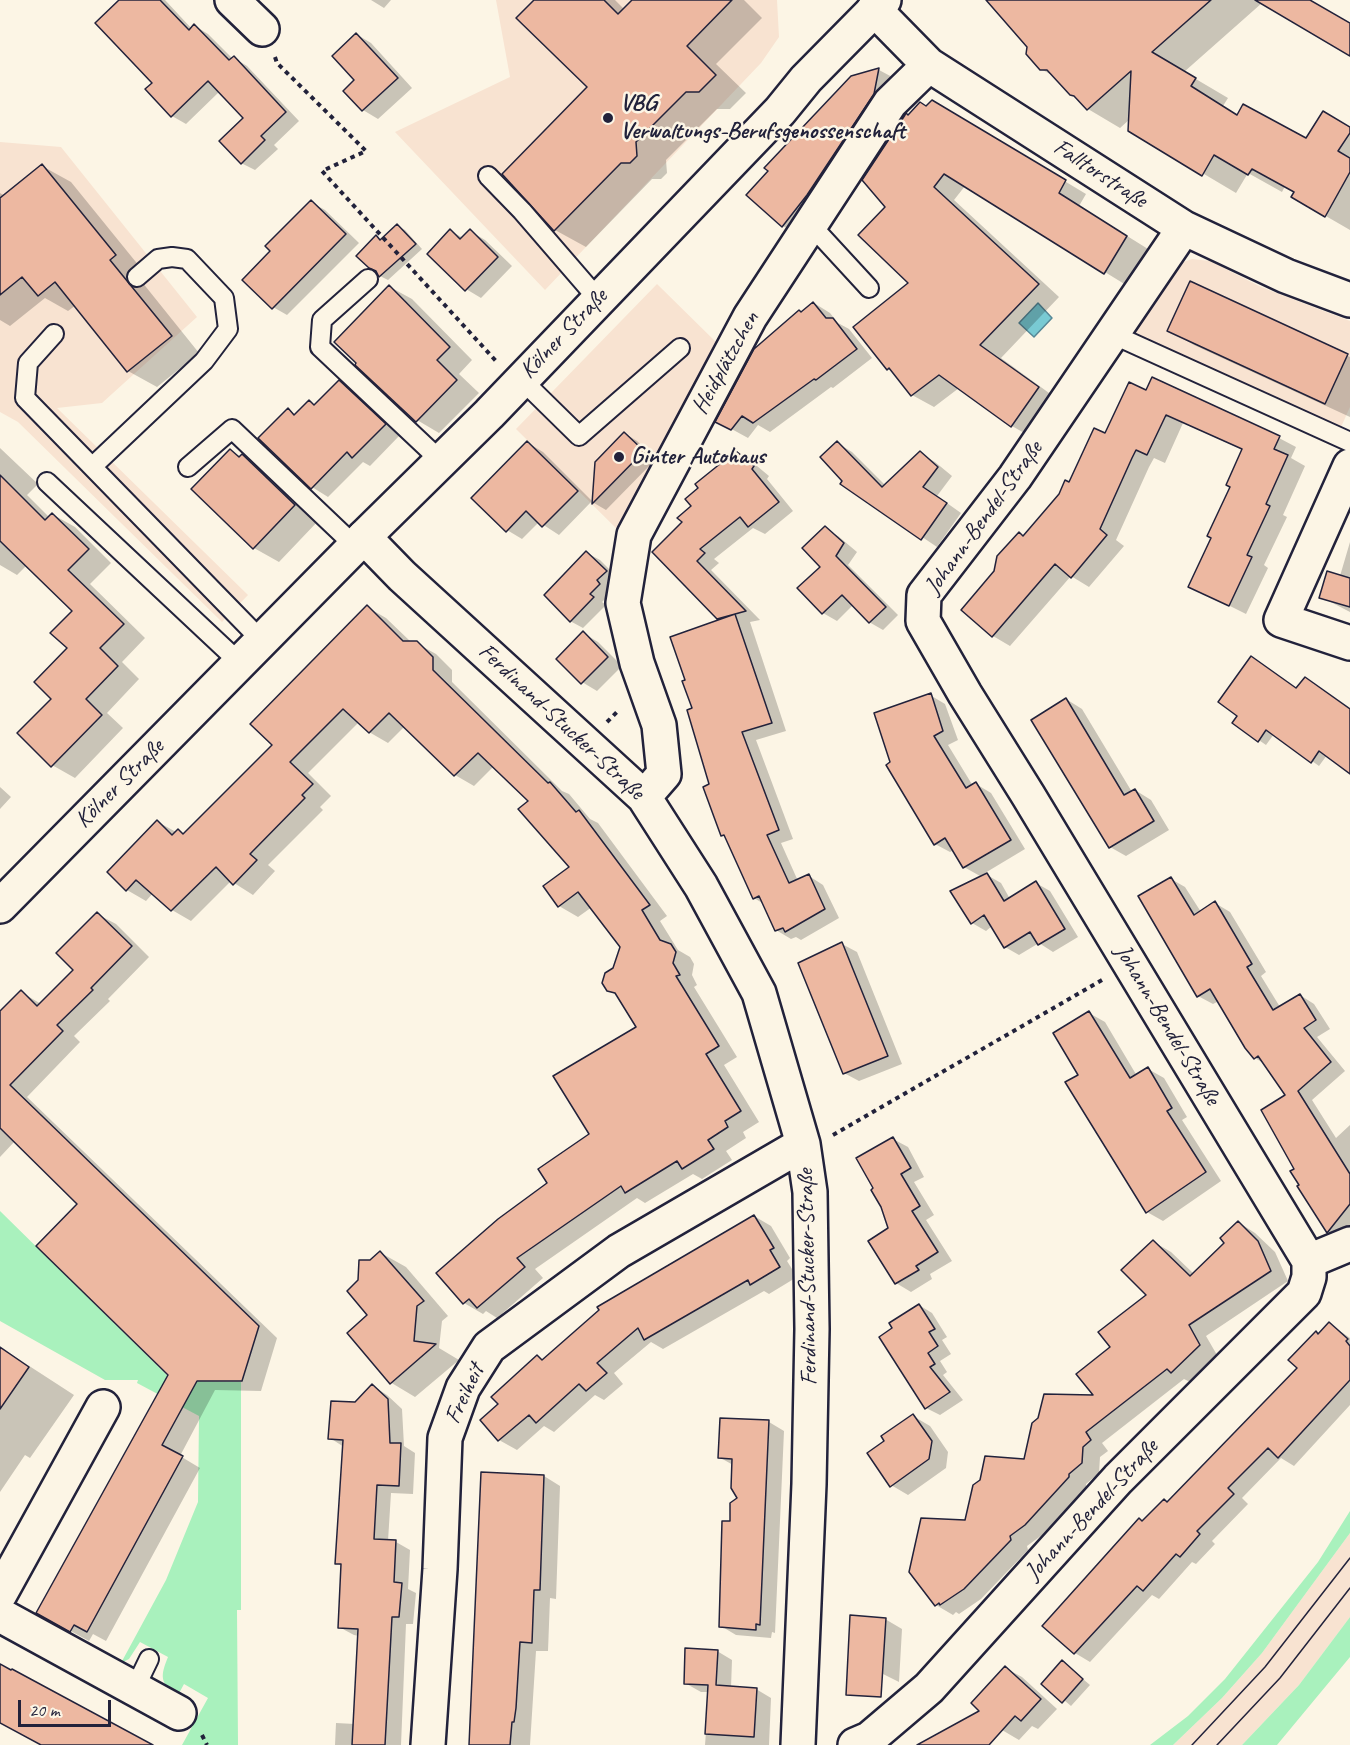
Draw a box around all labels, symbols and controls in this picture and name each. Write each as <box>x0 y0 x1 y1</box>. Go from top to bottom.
place label: VBG Verwaltungs-Berufsgenossenschaft <box>620 90 905 146</box>
marker: VBG Verwaltungs-Berufsgenossenschaft <box>601 111 615 125</box>
street label: Falltorstraße <box>1048 133 1152 215</box>
street label: Kölner Straße <box>514 283 614 385</box>
street label: Heidplätzchen <box>686 307 766 419</box>
street label: Johann-Bendel-Straße <box>919 436 1049 600</box>
place label: Ginter Autohaus <box>631 443 765 471</box>
marker: Ginter Autohaus <box>612 450 626 464</box>
street label: Ferdinand-Stucker-Straße <box>472 638 650 806</box>
street label: Kölner Straße <box>69 733 171 835</box>
street label: Johann-Bendel-Straße <box>1108 939 1226 1111</box>
street label: Ferdinand-Stucker-Straße <box>792 1168 824 1386</box>
street label: Freiheit <box>439 1359 491 1429</box>
street label: Johann-Bendel-Straße <box>1019 1433 1165 1587</box>
scale bar <box>21 1688 114 1726</box>
text: 20 m <box>29 1699 60 1721</box>

